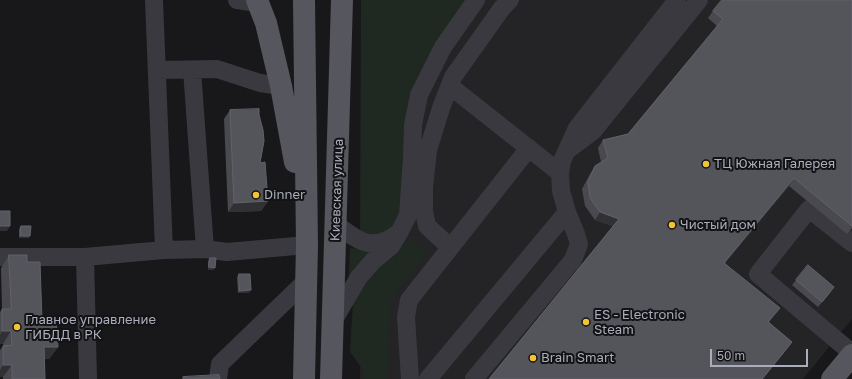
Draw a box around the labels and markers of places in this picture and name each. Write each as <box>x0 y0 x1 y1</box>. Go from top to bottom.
place label: ТЦ Южная Галерея <box>714 156 835 172</box>
marker: ТЦ Южная Галерея <box>701 159 711 169</box>
place label: Dinner <box>264 187 305 203</box>
marker: Dinner <box>251 190 261 200</box>
place label: Чистый дом <box>680 217 756 233</box>
marker: Чистый дом <box>667 220 677 230</box>
place label: ES - Electronic Steam <box>594 307 685 338</box>
place label: Главное управление ГИБДД в РК <box>25 312 156 343</box>
marker: ES - Electronic Steam <box>581 317 591 327</box>
marker: Главное управление ГИБДД в РК <box>12 322 22 332</box>
place label: Brain Smart <box>541 350 614 366</box>
marker: Brain Smart <box>528 353 538 363</box>

